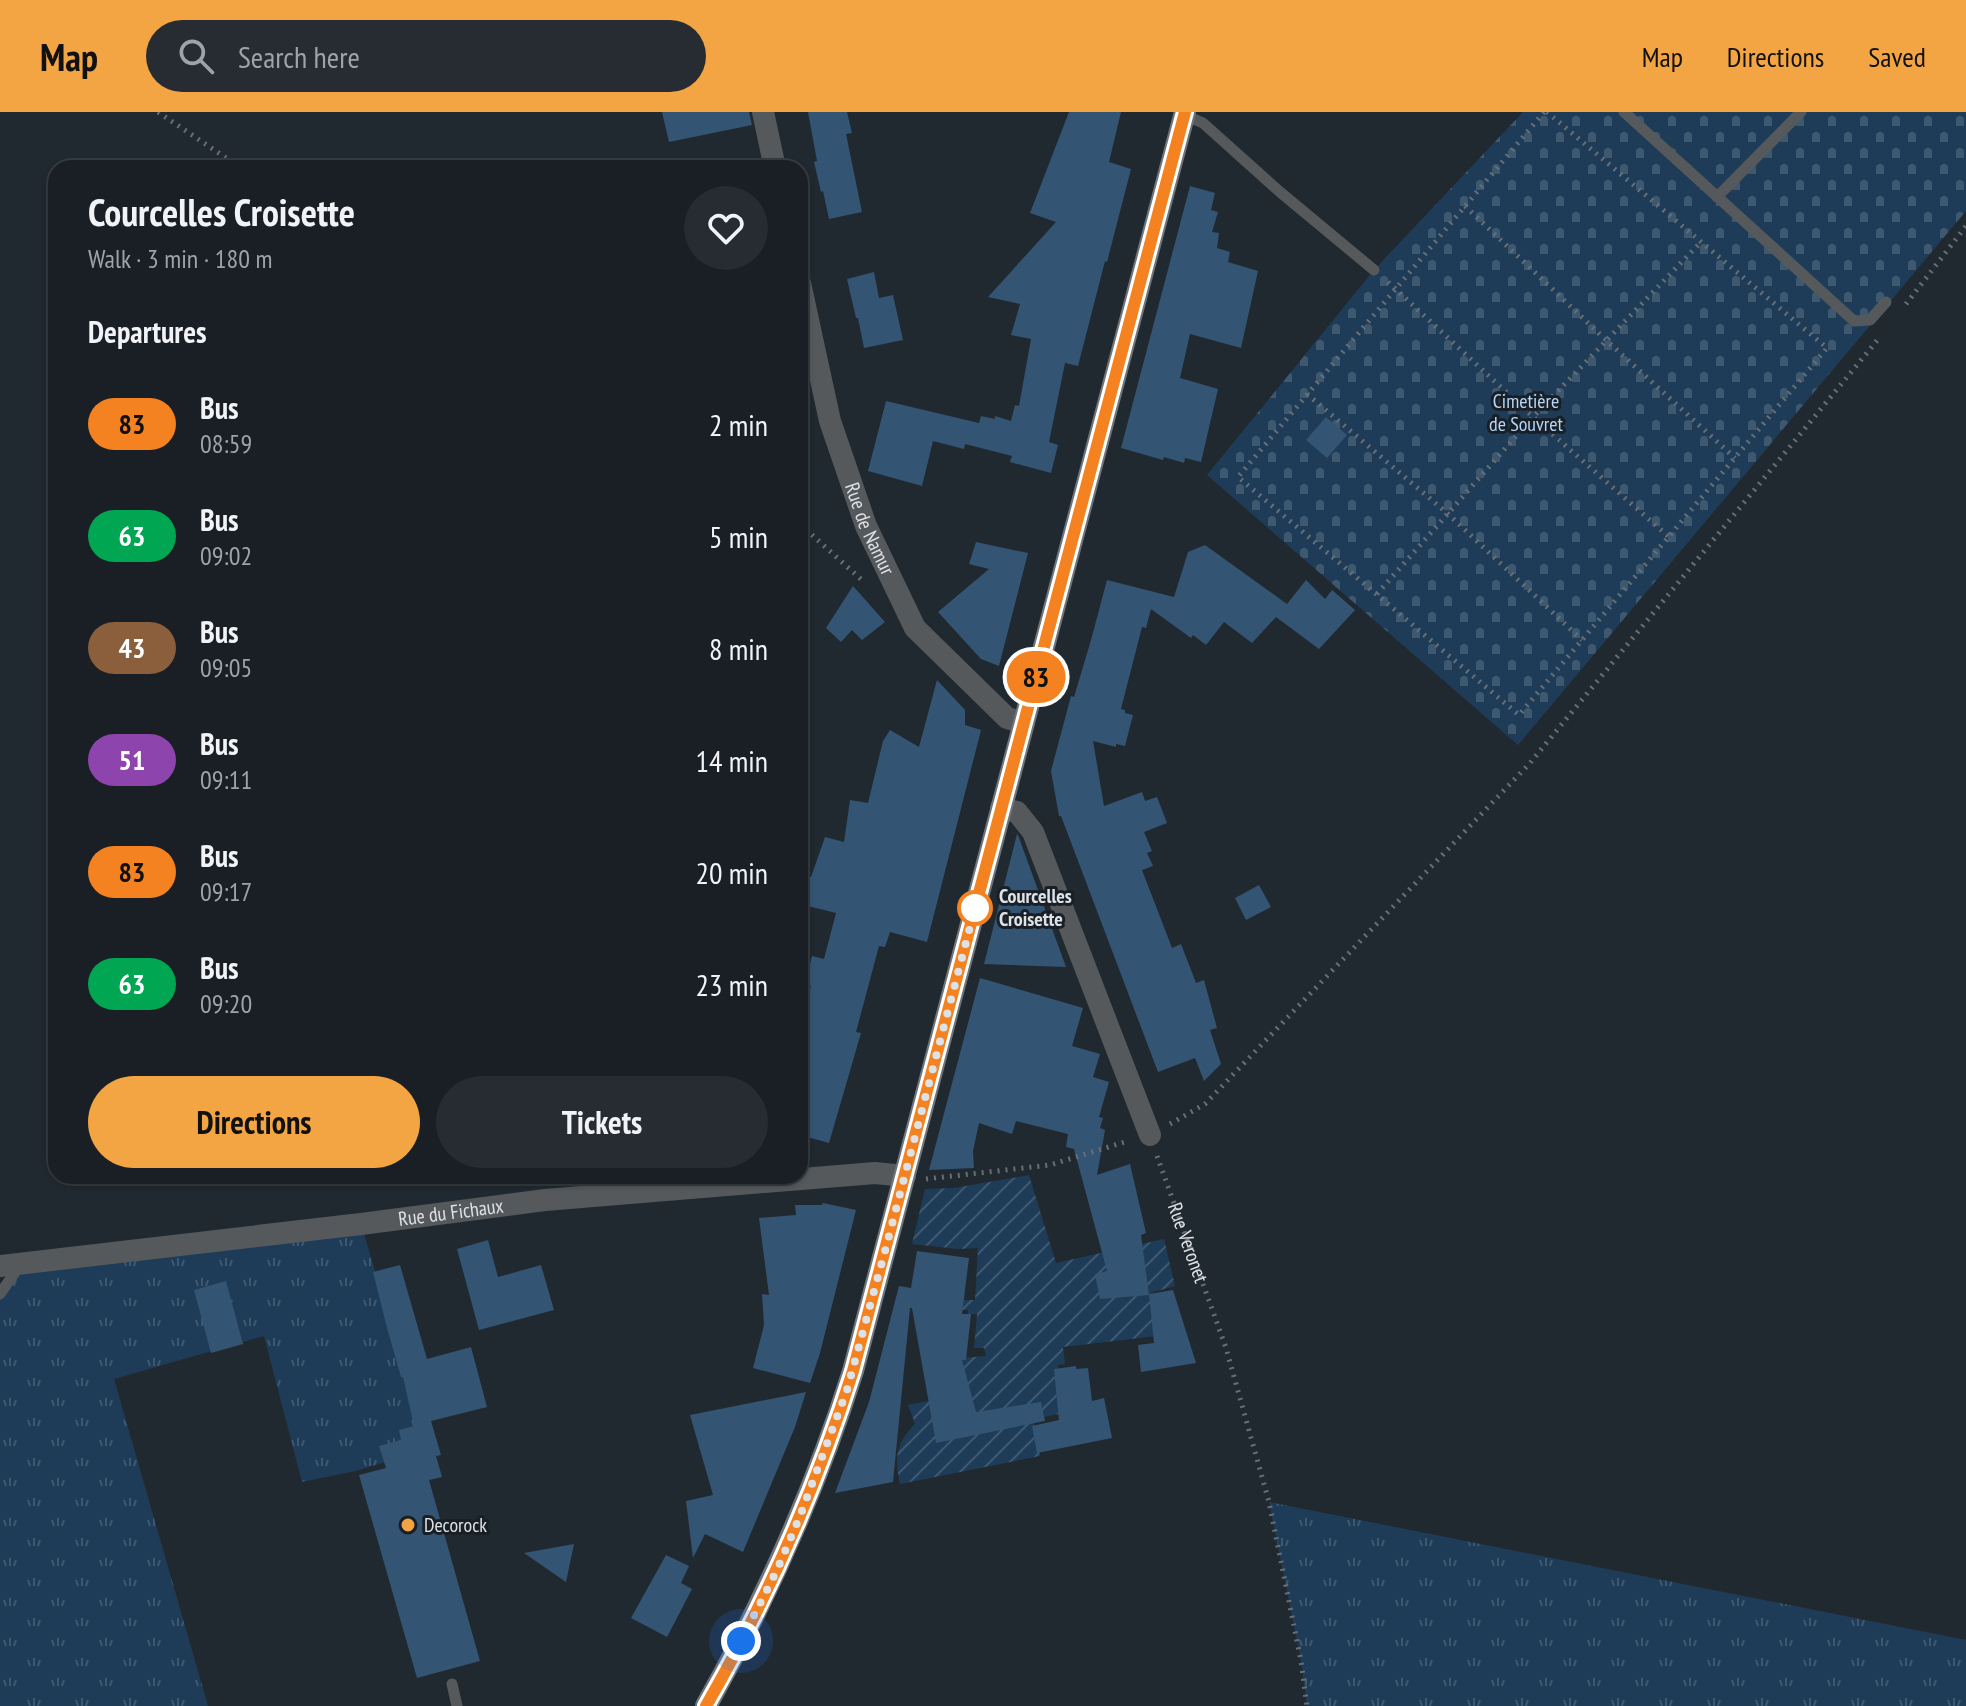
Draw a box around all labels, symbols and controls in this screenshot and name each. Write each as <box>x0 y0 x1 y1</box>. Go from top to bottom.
search box <box>146 20 706 92</box>
text: Map <box>40 32 98 81</box>
icon: search <box>174 34 218 78</box>
text: Search here <box>238 37 360 76</box>
text: Map <box>1642 38 1683 75</box>
text: Directions <box>1727 38 1824 75</box>
text: Saved <box>1868 38 1926 75</box>
button: heart <box>684 186 768 270</box>
text: Courcelles Croisette <box>88 187 355 236</box>
text: Walk · 3 min · 180 m <box>88 242 272 275</box>
text: Departures <box>88 312 206 351</box>
text: Bus <box>200 388 239 427</box>
park label: Cimetière de Souvret <box>1489 388 1564 437</box>
text: 83 <box>119 405 145 442</box>
text: 2 min <box>709 405 768 444</box>
text: 08:59 <box>200 427 252 460</box>
street label: Rue de Namur <box>839 479 901 580</box>
text: Bus <box>200 500 239 539</box>
text: 63 <box>119 517 145 554</box>
text: 5 min <box>709 517 768 556</box>
text: 09:02 <box>200 539 252 572</box>
text: Bus <box>200 612 239 651</box>
text: 43 <box>119 629 145 666</box>
text: 8 min <box>709 629 768 668</box>
text: 09:05 <box>200 651 252 684</box>
line badge: 83 <box>1000 651 1072 703</box>
text: 83 <box>1023 658 1049 695</box>
text: Bus <box>200 724 239 763</box>
text: 51 <box>119 741 145 778</box>
text: 14 min <box>695 741 768 780</box>
text: 09:11 <box>200 763 252 796</box>
text: Bus <box>200 836 239 875</box>
text: 83 <box>119 853 145 890</box>
text: 20 min <box>695 853 768 892</box>
text: 09:17 <box>200 875 252 908</box>
place label: Courcelles Croisette <box>999 883 1072 932</box>
marker: Courcelles Croisette <box>958 891 992 925</box>
text: Bus <box>200 948 239 987</box>
text: 63 <box>119 965 145 1002</box>
text: 23 min <box>695 965 768 1004</box>
text: 09:20 <box>200 987 252 1020</box>
button: Directions <box>88 1076 420 1168</box>
button: Tickets <box>436 1076 768 1168</box>
street label: Rue du Fichaux <box>397 1193 505 1232</box>
street label: Rue Veronet <box>1162 1199 1215 1287</box>
place label: Decorock <box>424 1512 487 1538</box>
marker: Decorock <box>399 1516 417 1534</box>
your location <box>721 1621 761 1661</box>

